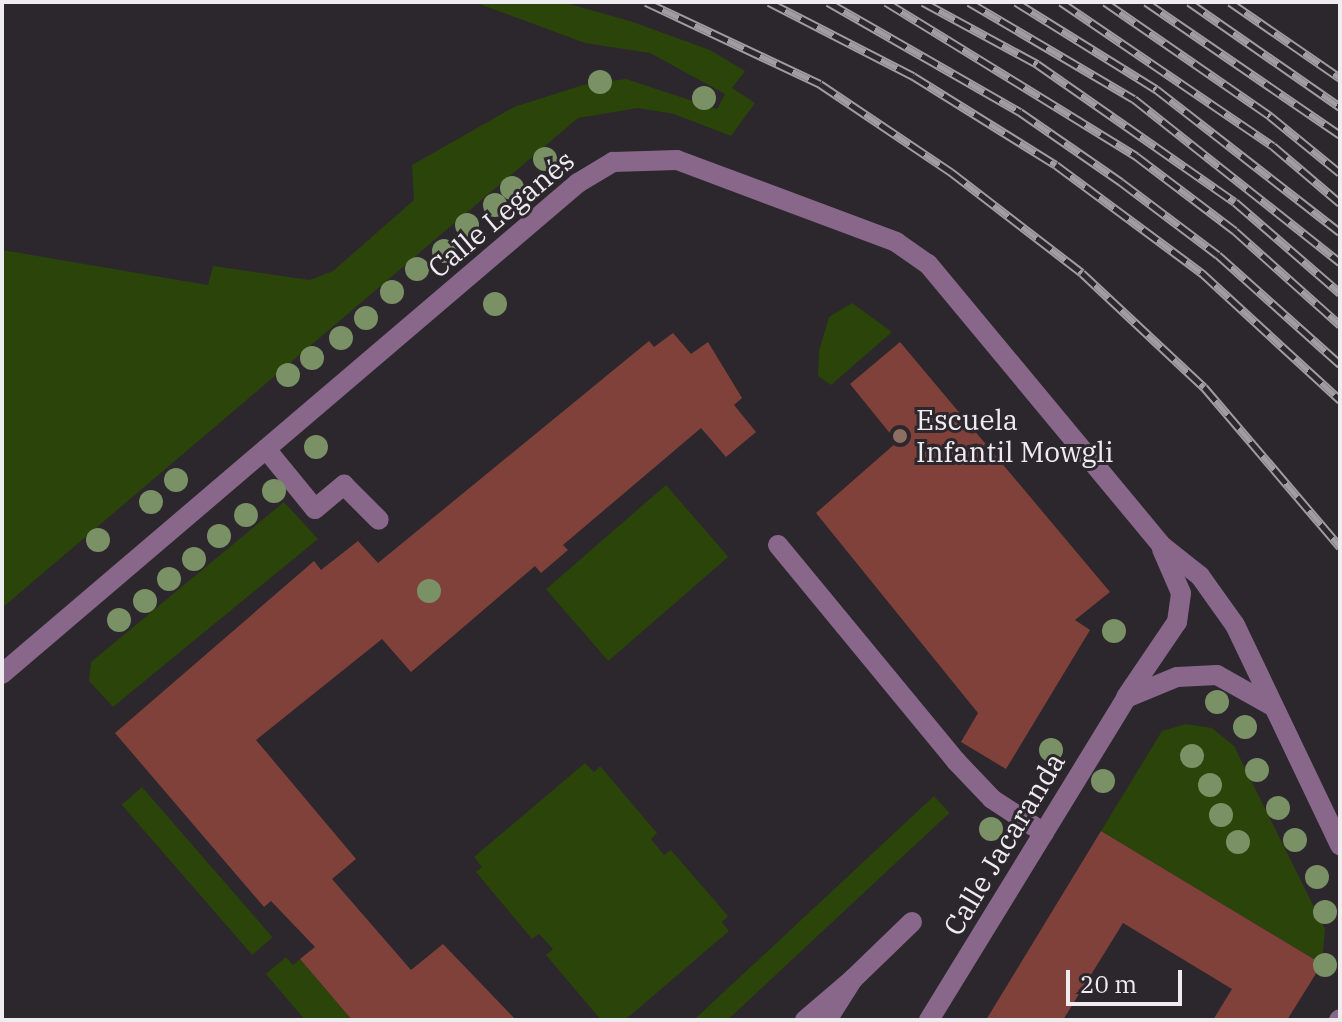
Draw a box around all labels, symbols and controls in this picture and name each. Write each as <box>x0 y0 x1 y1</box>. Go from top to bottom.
street label: Calle Leganés <box>421 143 581 285</box>
place label: Escuela Infantil Mowgli <box>916 403 1114 469</box>
marker: Escuela Infantil Mowgli <box>891 427 909 445</box>
street label: Calle Jacaranda <box>936 747 1072 941</box>
scale bar <box>1070 954 1186 1004</box>
text: 20 m <box>1080 968 1137 1000</box>

